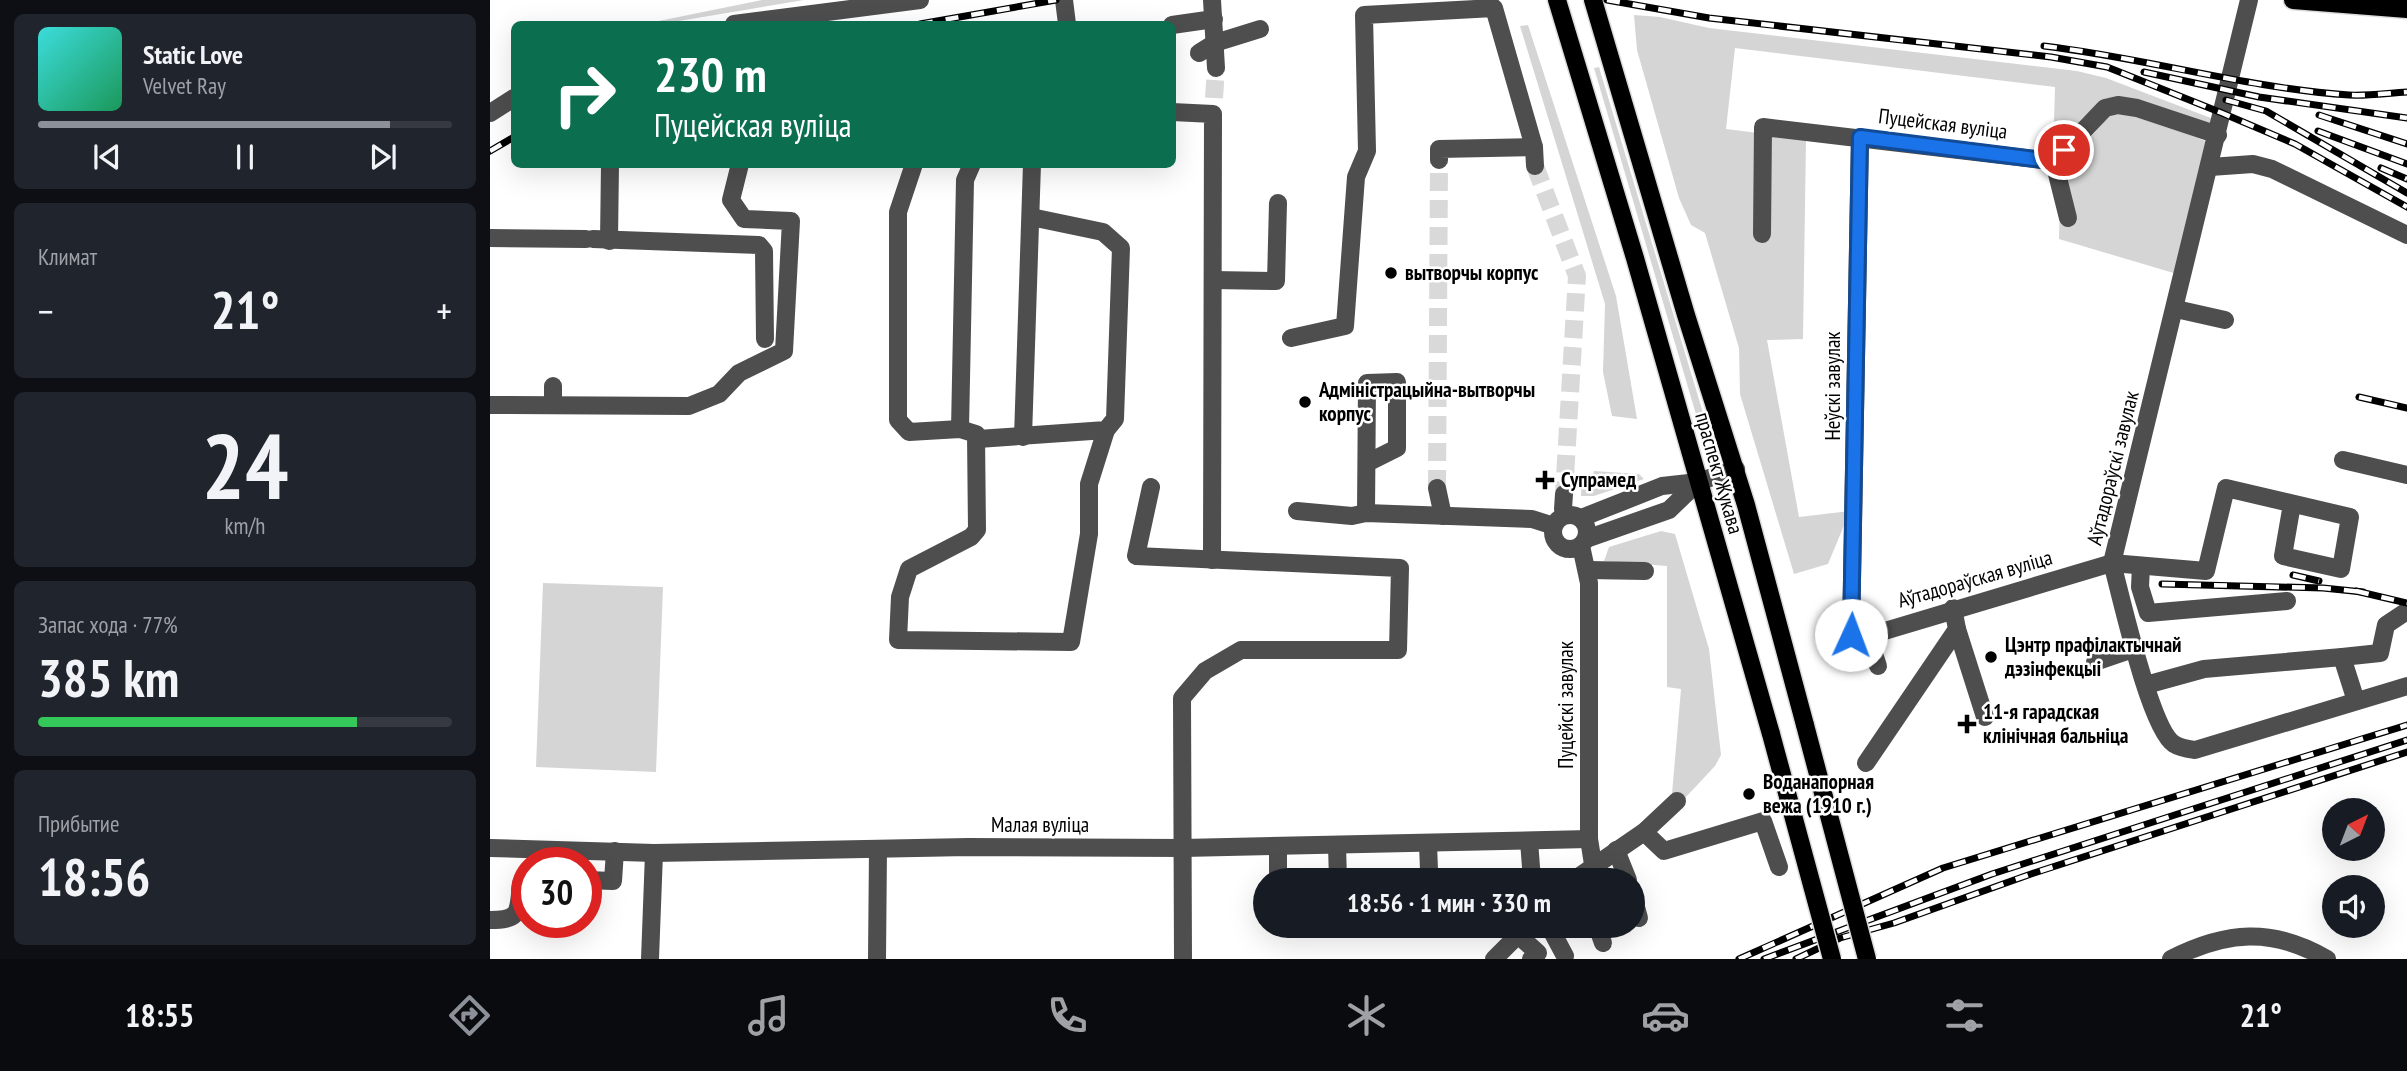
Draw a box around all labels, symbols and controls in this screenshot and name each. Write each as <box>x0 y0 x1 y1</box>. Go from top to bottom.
text: Static Love <box>143 38 243 71</box>
text: 230 m <box>654 42 767 106</box>
icon: right <box>539 49 630 140</box>
text: Velvet Ray <box>143 71 226 100</box>
street label: Пуцейская вуліца <box>1877 102 2009 145</box>
text: Пуцейская вуліца <box>654 104 851 146</box>
pin <box>2034 120 2094 180</box>
icon: arrive <box>2045 131 2083 169</box>
icon: previous <box>88 138 126 176</box>
icon: pause <box>226 138 264 176</box>
icon: next <box>364 138 402 176</box>
text: Климат <box>38 242 97 271</box>
place label: вытворчы корпус <box>1405 259 1539 286</box>
marker: вытворчы корпус <box>1383 265 1399 281</box>
text: 21° <box>211 276 279 343</box>
text: − <box>38 286 54 335</box>
text: + <box>436 286 452 335</box>
street label: Неўскі завулак <box>1819 332 1846 440</box>
place label: Адміністрацыйна-вытворчы корпус <box>1318 376 1535 427</box>
street label: Аўтадораўскі завулак <box>2080 388 2145 548</box>
marker: Адміністрацыйна-вытворчы корпус <box>1297 394 1313 410</box>
text: 24 <box>202 406 289 524</box>
street label: праспект Жукава <box>1689 409 1750 537</box>
place label: Супрамед <box>1561 466 1636 493</box>
marker: Супрамед <box>1535 470 1555 490</box>
text: km/h <box>225 511 265 540</box>
street label: Аўтадораўская вуліца <box>1894 544 2055 613</box>
position arrow <box>1814 598 1888 672</box>
text: Запас хода · 77% <box>38 610 178 639</box>
place label: Цэнтр прафілактычнай дэзінфекцыі <box>2004 631 2182 682</box>
street label: Пуцейскі завулак <box>1552 641 1579 769</box>
text: 385 km <box>38 644 179 711</box>
marker: Цэнтр прафілактычнай дэзінфекцыі <box>1983 649 1999 665</box>
place label: 11-я гарадская клінічная бальніца <box>1983 698 2129 749</box>
marker: 11-я гарадская клінічная бальніца <box>1957 714 1977 734</box>
place label: Воданапорная вежа (1910 г.) <box>1763 768 1874 819</box>
marker: Воданапорная вежа (1910 г.) <box>1741 786 1757 802</box>
north arrow <box>2322 798 2385 861</box>
map controls <box>2322 798 2385 938</box>
text: Прибытие <box>38 809 119 838</box>
street label: Малая вуліца <box>991 811 1089 838</box>
text: 18:56 <box>38 843 150 910</box>
speed limit sign: 30 <box>511 847 602 938</box>
button: sound <box>2322 875 2385 938</box>
text: 18:56 · 1 мин · 330 m <box>1347 886 1551 919</box>
icon: directions <box>445 991 494 1040</box>
icon: music <box>744 991 793 1040</box>
icon: phone <box>1043 991 1092 1040</box>
icon: climate <box>1342 991 1391 1040</box>
icon: car <box>1641 991 1690 1040</box>
icon: filters <box>1940 991 1989 1040</box>
text: 18:55 <box>125 994 194 1036</box>
text: 21° <box>2240 994 2282 1036</box>

